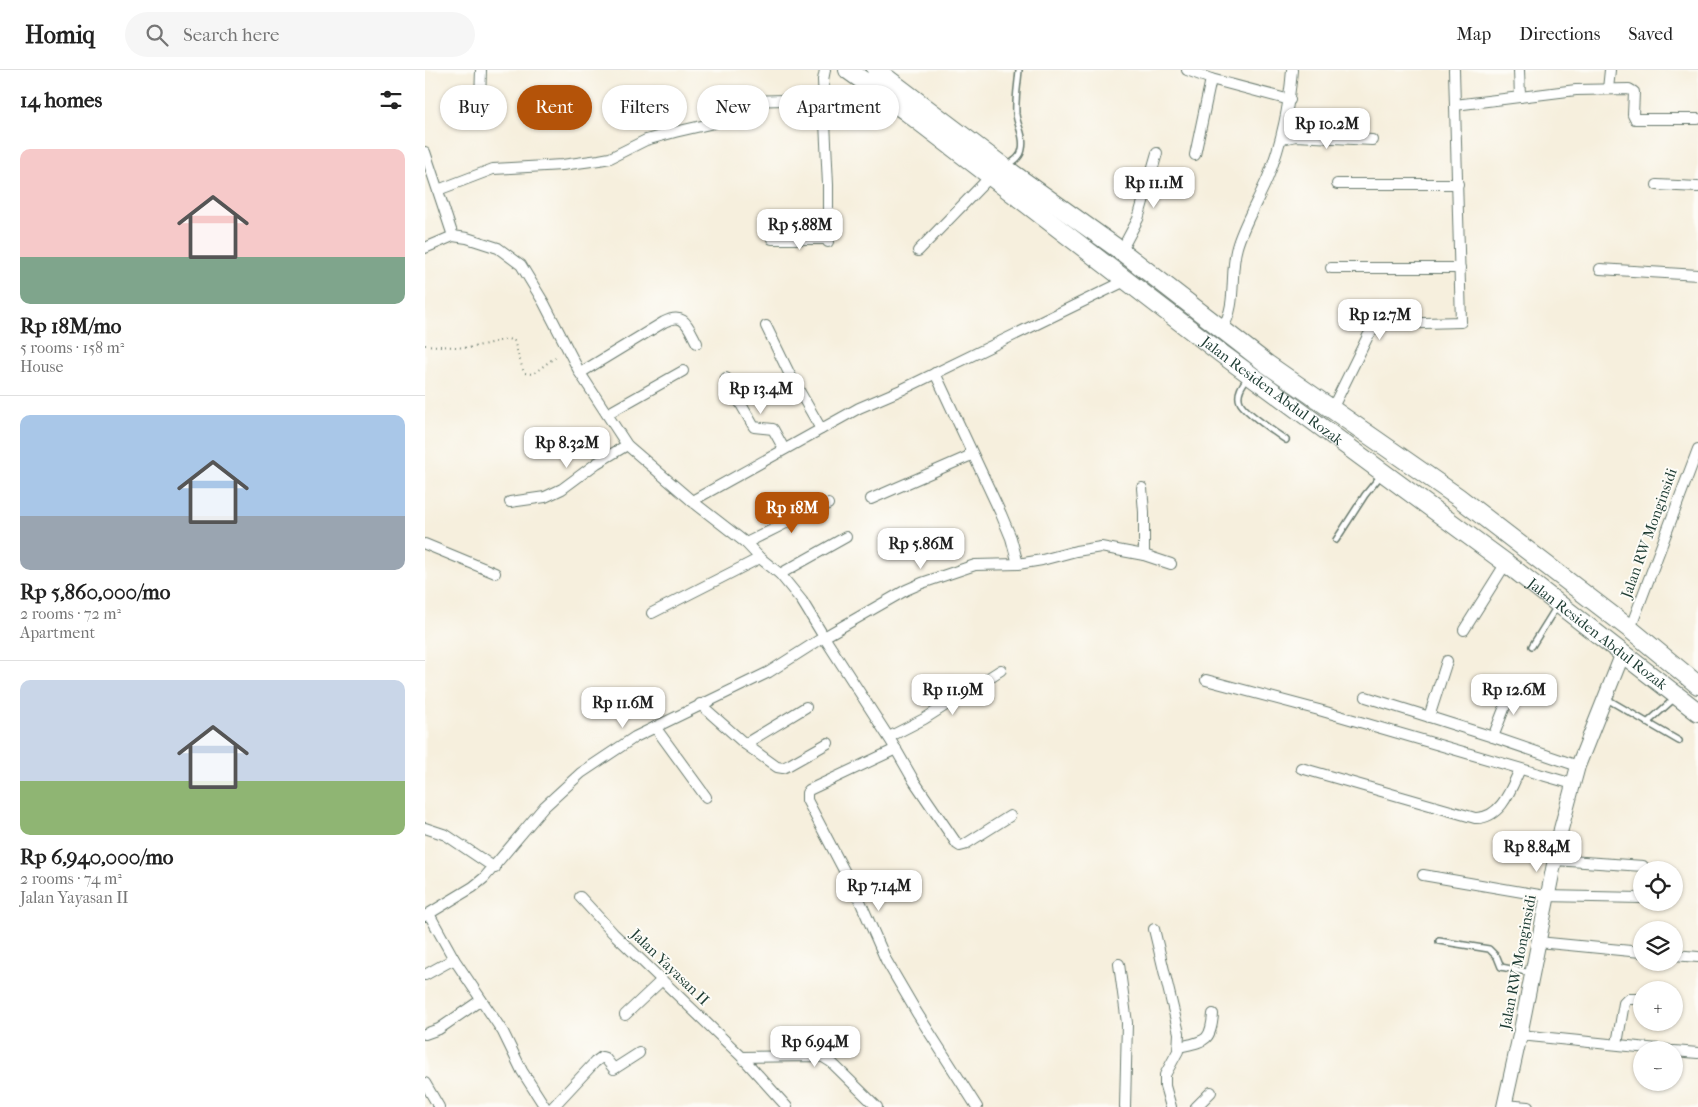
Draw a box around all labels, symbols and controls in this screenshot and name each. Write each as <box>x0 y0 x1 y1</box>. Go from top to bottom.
search box <box>125 12 475 57</box>
text: Homiq <box>25 21 95 49</box>
icon: search <box>143 21 171 49</box>
text: Search here <box>183 24 279 46</box>
text: Map <box>1457 24 1491 45</box>
text: Directions <box>1519 24 1600 45</box>
text: Saved <box>1628 24 1673 45</box>
chip: Buy <box>440 85 507 130</box>
chip: Rent <box>517 85 592 130</box>
chip: Filters <box>602 85 687 130</box>
chip: New <box>697 85 769 130</box>
chip: Apartment <box>779 85 899 130</box>
icon: filters <box>377 86 405 114</box>
text: 14 homes <box>20 88 102 112</box>
pin: Rp 10.2M <box>1275 108 1379 150</box>
text: Rp 10.2M <box>1295 114 1359 133</box>
pin: Rp 11.1M <box>1102 166 1206 209</box>
text: Rp 11.1M <box>1125 173 1183 192</box>
icon: home <box>168 182 258 272</box>
pin: Rp 5.88M <box>748 208 852 251</box>
text: Rp 5.88M <box>768 215 832 234</box>
pin: Rp 12.7M <box>1328 298 1432 341</box>
text: Rp 12.7M <box>1349 305 1411 324</box>
text: Rp 18M/mo <box>20 314 122 338</box>
street label: Jalan Residen Abdul Rozak <box>1197 332 1347 449</box>
text: 5 rooms · 158 m² <box>20 338 124 357</box>
text: House <box>20 357 63 376</box>
pin: Rp 13.4M <box>709 372 813 415</box>
text: Rp 13.4M <box>729 379 793 398</box>
pin: Rp 8.32M <box>515 426 619 469</box>
text: Rp 8.32M <box>535 433 599 452</box>
icon: home <box>168 447 258 537</box>
street label: Jalan RW Monginsidi <box>1617 465 1681 601</box>
pin: Rp 18M <box>751 492 833 534</box>
text: Rp 18M <box>766 498 818 517</box>
pin: Rp 5.86M <box>869 528 973 570</box>
text: Rp 5.86M <box>888 534 954 553</box>
street label: Jalan Residen Abdul Rozak <box>1523 574 1671 694</box>
text: Rp 5,860,000/mo <box>20 580 170 604</box>
text: 2 rooms · 72 m² <box>20 604 121 623</box>
text: Apartment <box>20 623 95 642</box>
pin: Rp 11.9M <box>901 674 1005 716</box>
pin: Rp 12.6M <box>1462 674 1566 716</box>
text: Rp 11.9M <box>922 680 984 699</box>
text: Rp 12.6M <box>1482 680 1546 699</box>
pin: Rp 11.6M <box>571 686 675 729</box>
text: Rp 11.6M <box>592 693 654 712</box>
icon: home <box>168 712 258 802</box>
pin: Rp 8.84M <box>1485 830 1589 873</box>
text: Rp 8.84M <box>1504 837 1570 856</box>
text: Rp 6,940,000/mo <box>20 845 174 869</box>
map controls <box>1633 861 1683 1091</box>
button: locate <box>1633 861 1683 911</box>
text: 2 rooms · 74 m² <box>20 869 122 888</box>
pin: Rp 7.14M <box>827 870 931 912</box>
text: Rp 7.14M <box>847 876 911 895</box>
text: Jalan Yayasan II <box>20 888 129 907</box>
street label: Jalan RW Monginsidi <box>1496 893 1540 1032</box>
button: layers <box>1633 921 1683 971</box>
street label: Jalan Yayasan II <box>626 924 713 1009</box>
button: + <box>1633 981 1683 1031</box>
pin: Rp 6.94M <box>763 1026 867 1068</box>
text: Rp 6.94M <box>781 1032 849 1051</box>
button: − <box>1633 1041 1683 1091</box>

